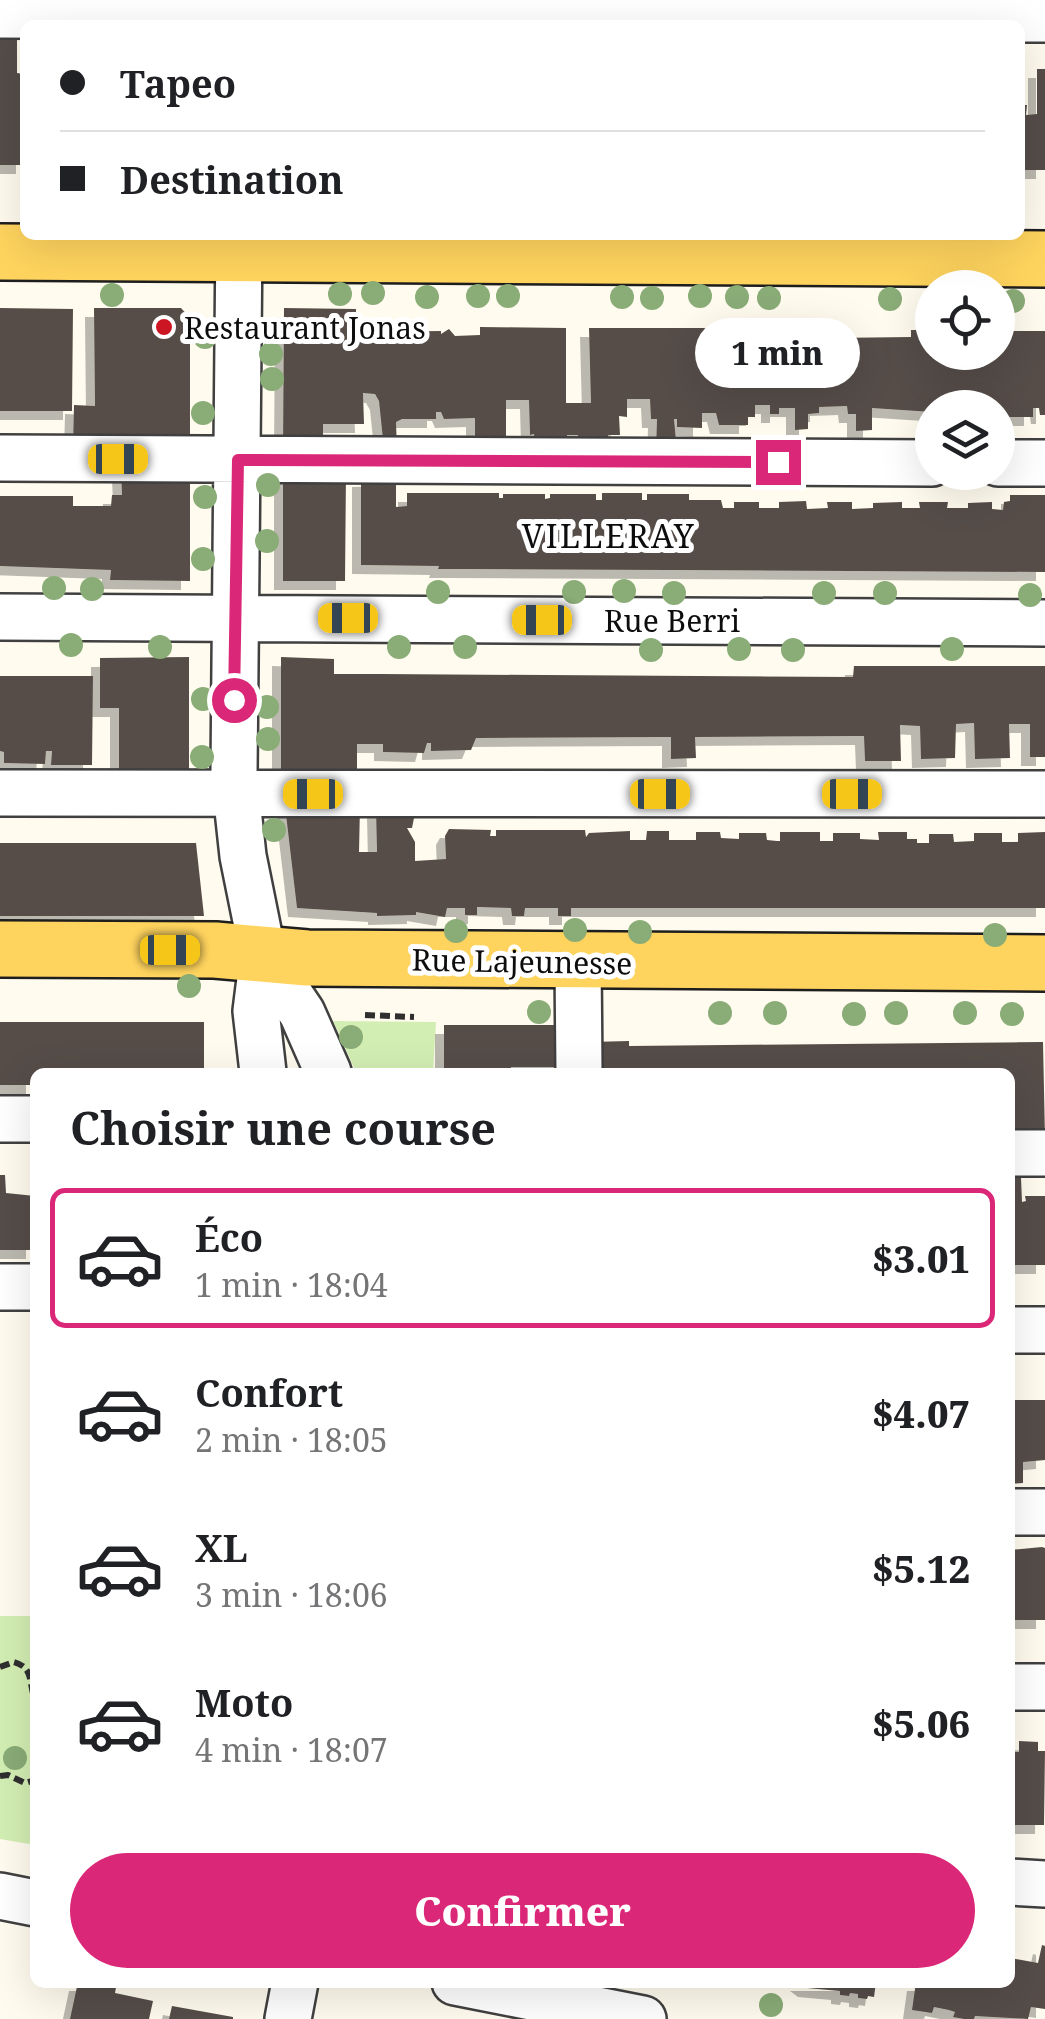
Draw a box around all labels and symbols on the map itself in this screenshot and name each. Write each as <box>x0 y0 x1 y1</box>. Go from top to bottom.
place label: Restaurant Jonas <box>184 307 426 348</box>
marker: Restaurant Jonas <box>153 316 175 338</box>
callout: 1 min <box>696 317 860 387</box>
route end <box>756 440 801 485</box>
car <box>88 444 148 474</box>
district label: VILLERAY <box>522 514 696 557</box>
street label: Rue Berri <box>604 600 740 641</box>
car <box>318 603 378 633</box>
car <box>512 605 572 635</box>
route start <box>212 678 257 723</box>
car <box>283 779 343 809</box>
car <box>630 779 690 809</box>
car <box>822 779 882 809</box>
car <box>140 935 200 965</box>
street label: Rue Lajeunesse <box>411 939 633 983</box>

